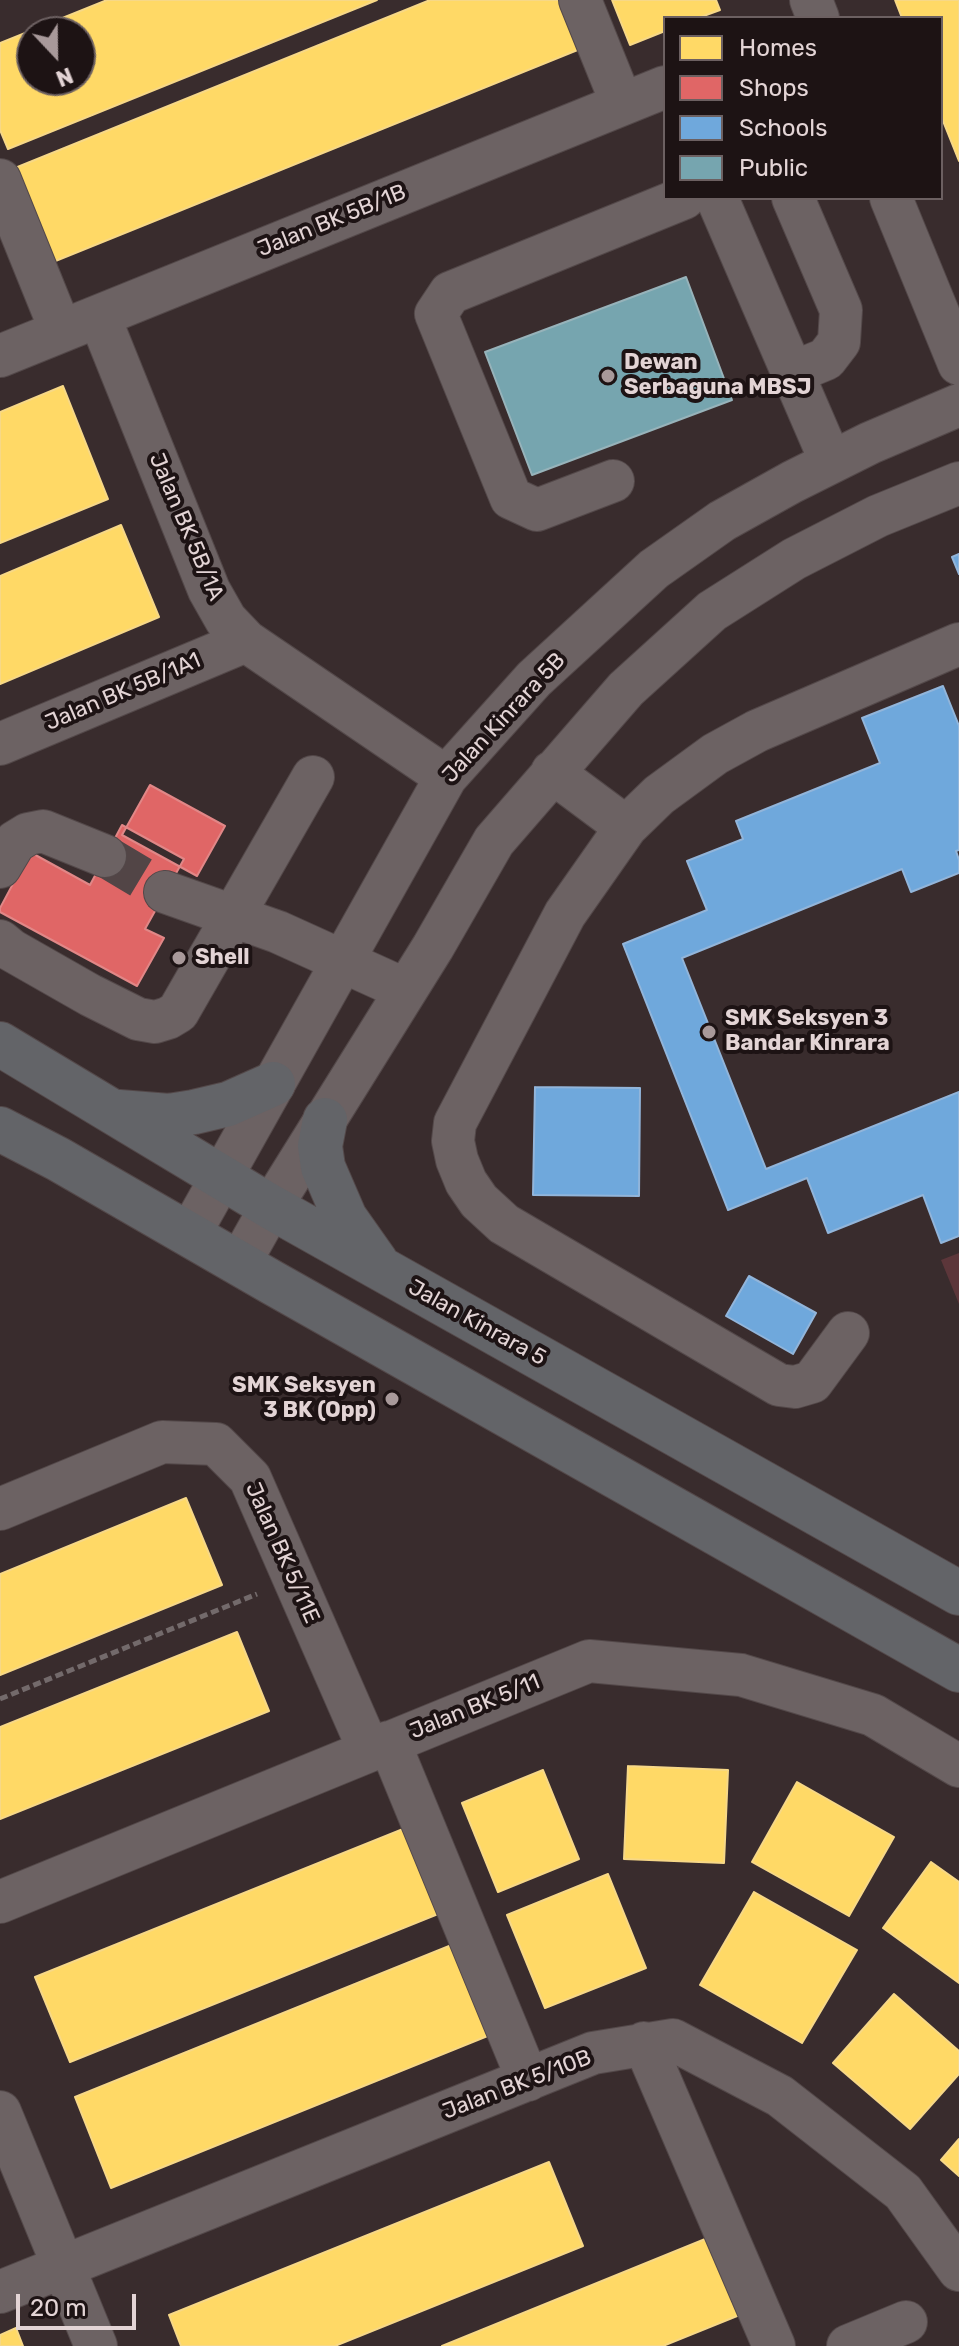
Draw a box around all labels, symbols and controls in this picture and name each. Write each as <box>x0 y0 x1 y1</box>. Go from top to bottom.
north arrow <box>16 16 96 96</box>
legend <box>663 16 943 200</box>
text: Homes <box>739 34 817 62</box>
text: N <box>52 61 77 92</box>
text: Shops <box>739 74 809 102</box>
text: Schools <box>739 114 827 142</box>
text: Public <box>739 154 808 182</box>
street label: Jalan BK 5B/1B <box>254 179 410 263</box>
place label: Dewan Serbaguna MBSJ <box>624 350 811 402</box>
marker: Dewan Serbaguna MBSJ <box>599 367 617 385</box>
street label: Jalan BK 5B/1A <box>143 449 229 605</box>
street label: Jalan BK 5B/1A1 <box>41 647 205 737</box>
street label: Jalan Kinrara 5B <box>437 648 571 788</box>
place label: Shell <box>195 945 250 971</box>
marker: Shell <box>170 949 188 967</box>
place label: SMK Seksyen 3 Bandar Kinrara <box>725 1006 890 1058</box>
marker: SMK Seksyen 3 Bandar Kinrara <box>700 1023 718 1041</box>
street label: Jalan Kinrara 5 <box>404 1274 550 1372</box>
place label: SMK Seksyen 3 BK (Opp) <box>232 1373 376 1424</box>
marker: SMK Seksyen 3 BK (Opp) <box>383 1390 401 1408</box>
street label: Jalan BK 5/11E <box>239 1479 325 1627</box>
street label: Jalan BK 5/11 <box>406 1669 544 1745</box>
street label: Jalan BK 5/10B <box>439 2045 595 2125</box>
scale bar <box>20 2278 140 2328</box>
text: 20 m <box>30 2294 87 2322</box>

